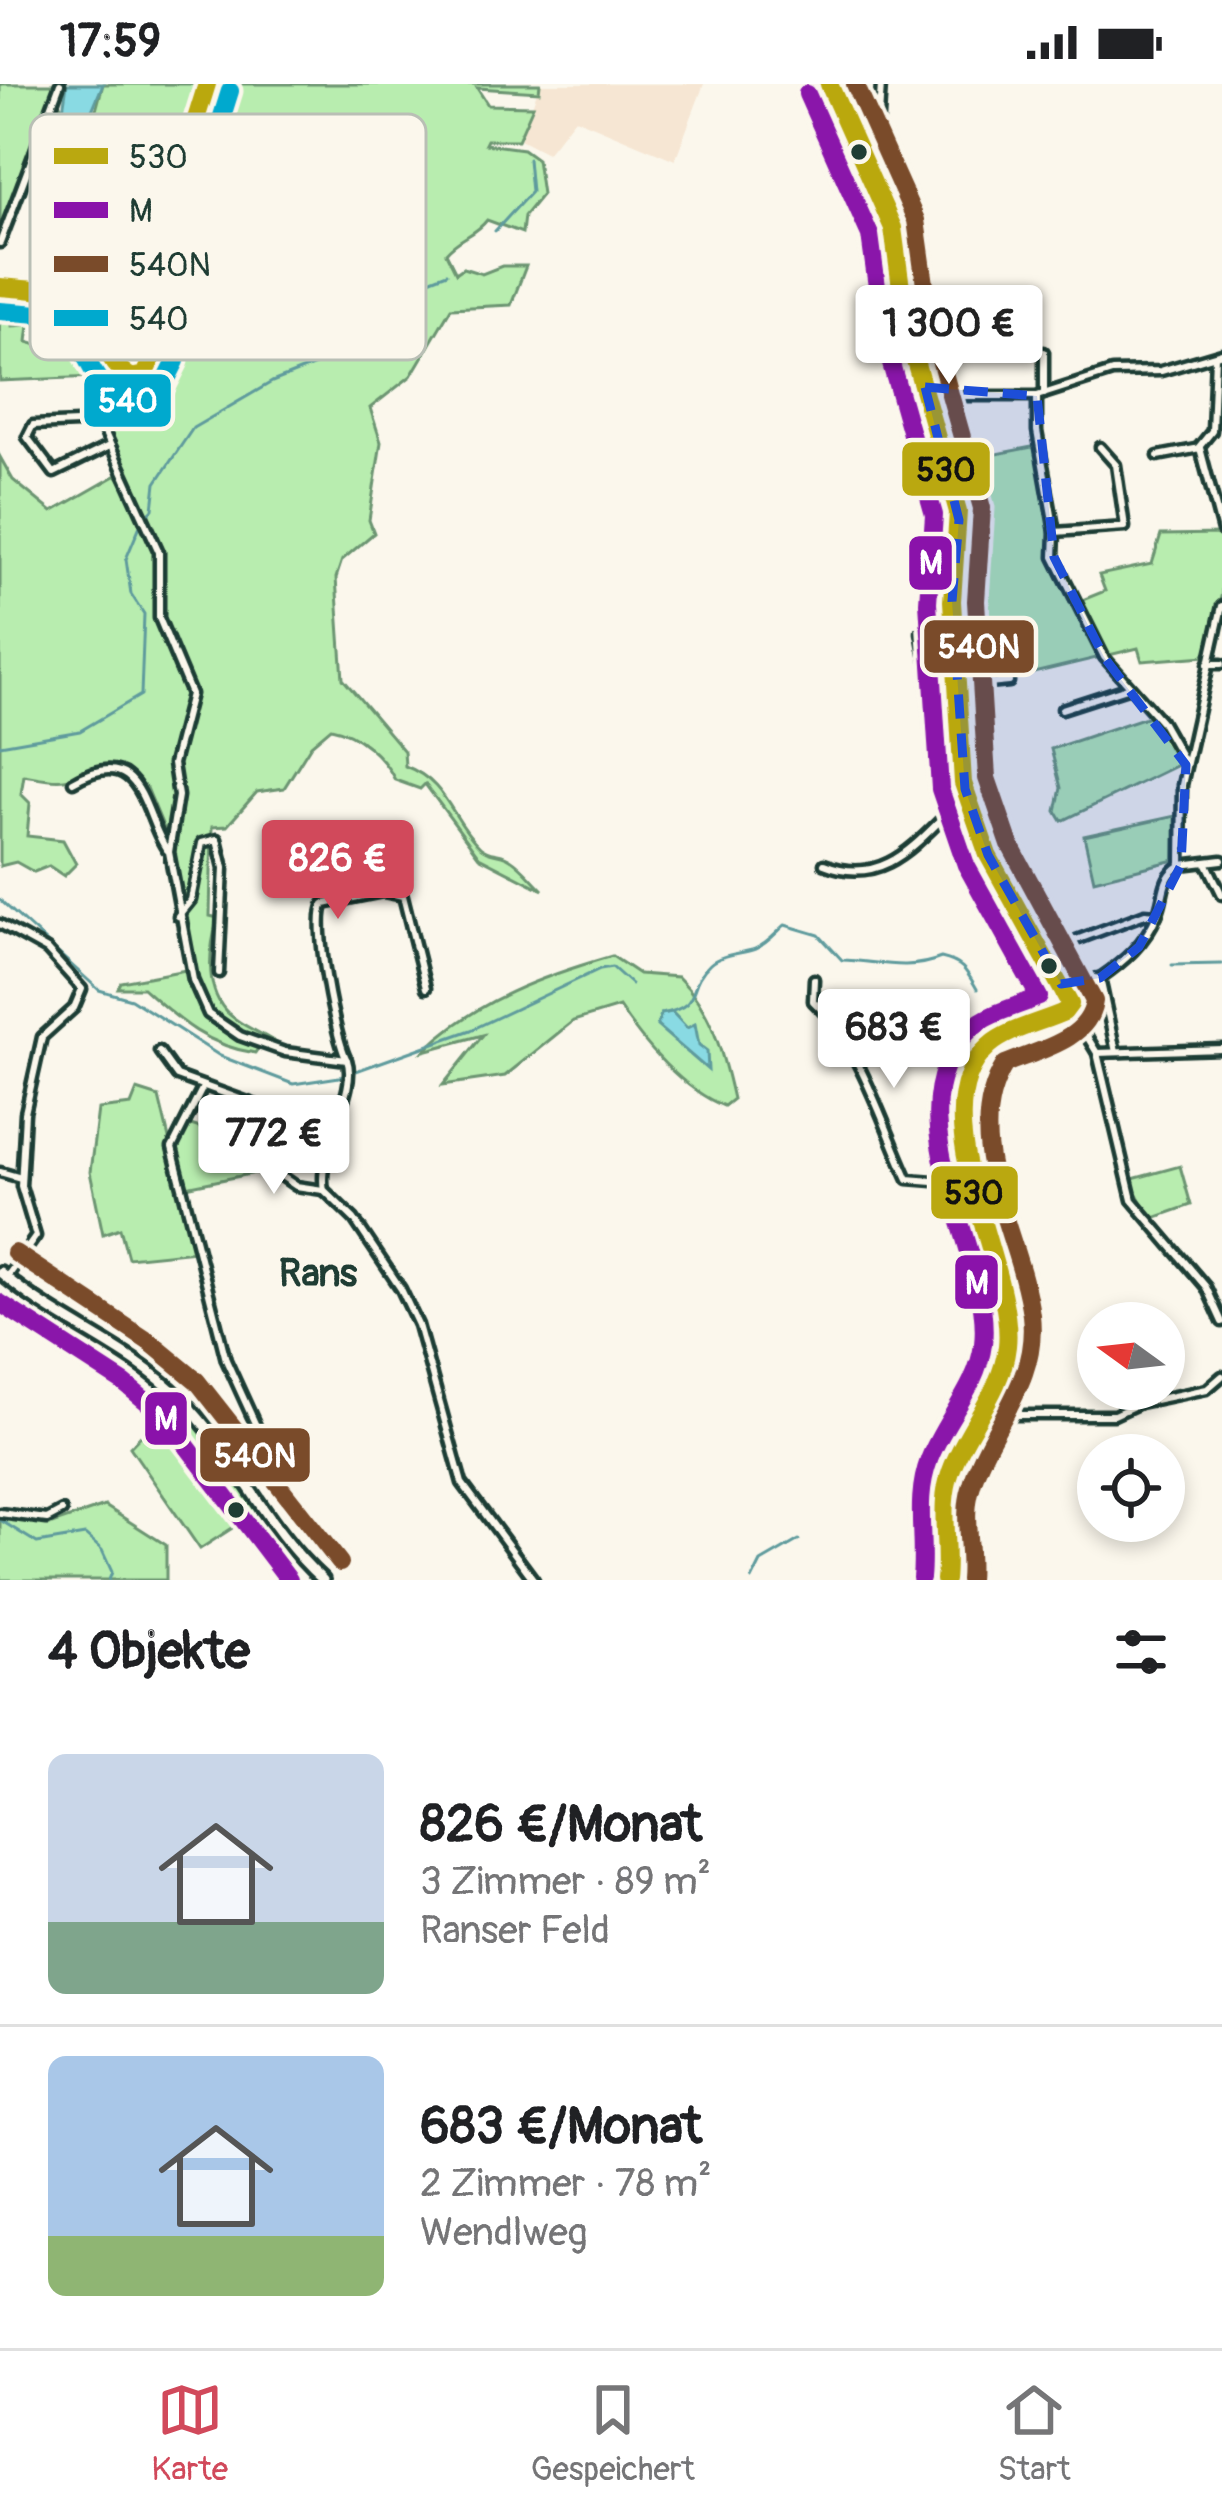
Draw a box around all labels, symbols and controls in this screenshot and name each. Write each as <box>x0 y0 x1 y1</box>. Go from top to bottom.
text: 17:59 <box>60 14 161 70</box>
legend <box>30 114 426 360</box>
text: 530 <box>129 137 188 178</box>
unlabelled marker <box>848 141 870 163</box>
text: M <box>129 191 153 232</box>
text: 540N <box>129 245 211 286</box>
pin: 1 300 € <box>838 285 1060 387</box>
text: 540 <box>129 299 189 340</box>
text: 1 300 € <box>883 299 1015 348</box>
line badge: 540 <box>82 372 173 429</box>
text: 540 <box>98 381 158 422</box>
line badge: 530 <box>900 440 992 498</box>
text: 530 <box>917 450 975 491</box>
line badge: M <box>907 534 954 592</box>
text: M <box>919 543 943 584</box>
line badge: 540N <box>922 618 1036 675</box>
text: 540N <box>938 627 1020 668</box>
pin: 826 € <box>254 820 422 922</box>
text: 826 € <box>289 834 387 883</box>
unlabelled marker <box>1038 955 1060 977</box>
pin: 683 € <box>810 989 978 1091</box>
text: 683 € <box>845 1003 943 1052</box>
pin: 772 € <box>190 1095 358 1197</box>
text: 772 € <box>225 1109 323 1158</box>
line badge: 530 <box>929 1164 1020 1221</box>
text: 530 <box>945 1173 1003 1214</box>
district label: Rans <box>279 1249 358 1298</box>
line badge: M <box>953 1253 1000 1311</box>
text: M <box>965 1263 989 1304</box>
north arrow <box>1077 1302 1185 1410</box>
map controls <box>1077 1302 1185 1542</box>
line badge: M <box>143 1390 189 1447</box>
text: M <box>154 1399 178 1440</box>
line badge: 540N <box>198 1426 312 1484</box>
button: locate <box>1077 1434 1185 1542</box>
text: 540N <box>214 1436 296 1477</box>
unlabelled marker <box>225 1499 247 1521</box>
icon: filters <box>1108 1619 1174 1685</box>
text: 4 Objekte <box>48 1620 250 1684</box>
text: 826 €/Monat <box>420 1793 702 1857</box>
icon: home <box>144 1802 288 1946</box>
text: 3 Zimmer · 89 m² <box>420 1857 711 1906</box>
text: Ranser Feld <box>420 1906 610 1955</box>
text: 683 €/Monat <box>420 2095 702 2159</box>
icon: home <box>144 2104 288 2248</box>
text: 2 Zimmer · 78 m² <box>420 2159 712 2208</box>
text: Wendlweg <box>420 2208 587 2257</box>
tab: Karte <box>151 2377 228 2490</box>
tab: Gespeichert <box>531 2377 695 2490</box>
tab: Start <box>998 2377 1071 2490</box>

